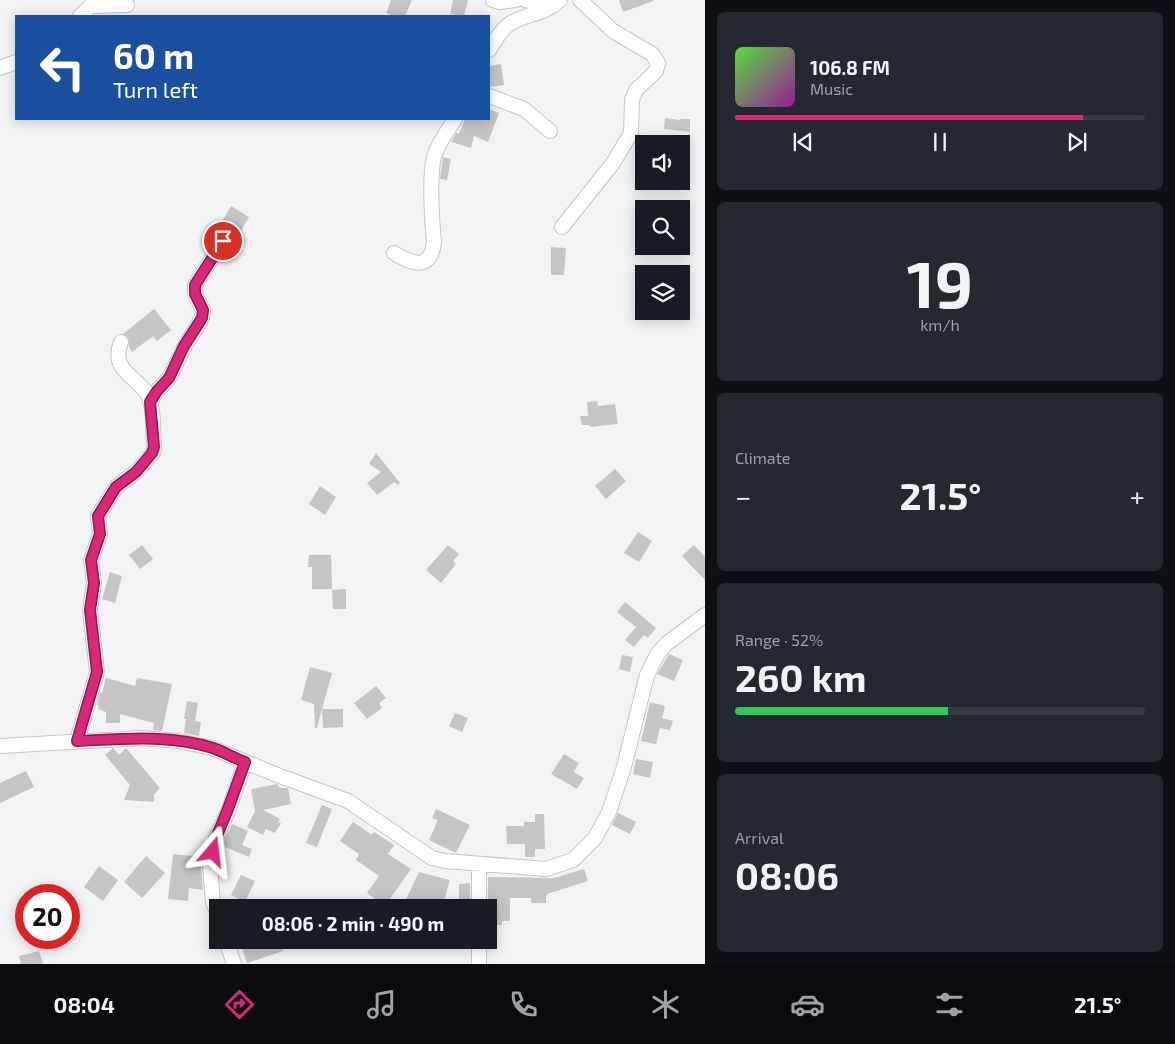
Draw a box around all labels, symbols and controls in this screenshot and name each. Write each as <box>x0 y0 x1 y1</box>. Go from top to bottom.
text: 60 m <box>113 34 194 76</box>
icon: left <box>30 35 95 100</box>
text: 106.8 FM <box>810 56 890 79</box>
text: Turn left <box>113 76 198 102</box>
text: Music <box>810 79 853 98</box>
icon: previous <box>789 128 817 156</box>
icon: pause <box>926 128 954 156</box>
icon: next <box>1063 128 1091 156</box>
map controls <box>635 135 690 320</box>
button: sound <box>635 135 690 190</box>
button: search <box>635 200 690 255</box>
pin <box>202 220 244 262</box>
icon: arrive <box>209 227 237 255</box>
text: 19 <box>907 243 973 321</box>
button: layers <box>635 265 690 320</box>
text: km/h <box>920 315 960 334</box>
text: Climate <box>735 448 790 467</box>
text: 21.5° <box>900 472 981 518</box>
text: − <box>735 479 751 513</box>
text: + <box>1130 479 1145 513</box>
text: Range · 52% <box>735 630 823 649</box>
text: 260 km <box>735 654 866 700</box>
position arrow <box>186 825 238 877</box>
text: Arrival <box>735 828 784 847</box>
text: 08:06 <box>735 852 839 898</box>
speed limit sign: 20 <box>15 884 80 949</box>
text: 08:06 · 2 min · 490 m <box>262 912 444 935</box>
icon: directions <box>222 987 257 1022</box>
icon: music <box>364 987 399 1022</box>
icon: phone <box>506 987 541 1022</box>
icon: climate <box>648 987 683 1022</box>
icon: car <box>790 987 825 1022</box>
icon: filters <box>932 987 967 1022</box>
text: 08:04 <box>54 991 115 1017</box>
text: 21.5° <box>1074 991 1121 1017</box>

